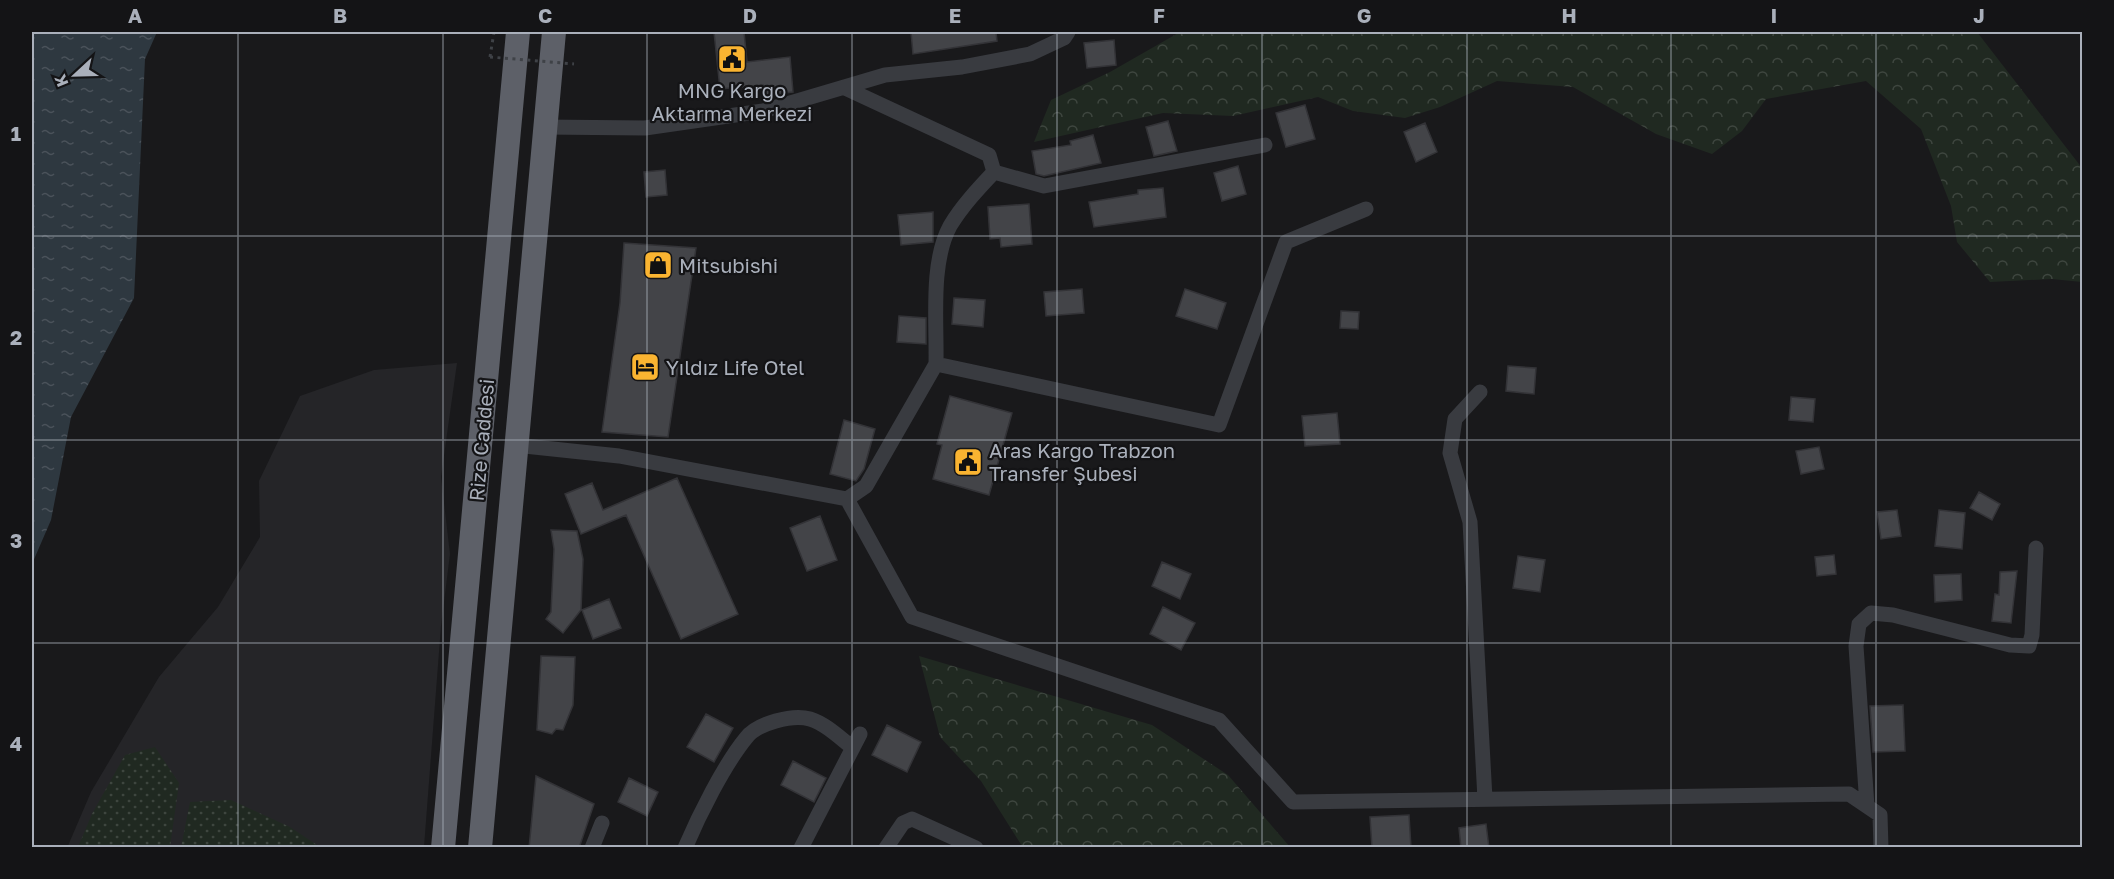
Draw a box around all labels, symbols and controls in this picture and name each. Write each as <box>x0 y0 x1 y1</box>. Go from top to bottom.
text: A <box>128 3 142 27</box>
text: B <box>333 3 347 27</box>
text: C <box>538 3 552 27</box>
text: D <box>743 3 757 27</box>
text: E <box>949 3 961 27</box>
text: F <box>1153 3 1165 27</box>
text: G <box>1357 3 1371 27</box>
text: H <box>1561 3 1577 27</box>
text: I <box>1771 3 1777 27</box>
text: J <box>1973 3 1985 27</box>
public building icon: MNG Kargo Aktarma Merkezi <box>716 43 748 75</box>
north arrow <box>45 45 105 105</box>
text: K <box>49 71 73 90</box>
place label: MNG Kargo Aktarma Merkezi <box>652 78 812 125</box>
text: 1 <box>11 121 21 145</box>
shop icon: Mitsubishi <box>642 249 674 281</box>
place label: Mitsubishi <box>679 253 778 277</box>
text: 2 <box>10 325 22 349</box>
hotel icon: Yıldız Life Otel <box>629 351 661 383</box>
place label: Yıldız Life Otel <box>666 355 804 379</box>
street label: Rize Caddesi <box>464 378 498 502</box>
place label: Aras Kargo Trabzon Transfer Şubesi <box>989 438 1175 485</box>
public building icon: Aras Kargo Trabzon Transfer Şubesi <box>952 446 984 478</box>
text: 3 <box>10 528 22 552</box>
text: 4 <box>10 731 22 755</box>

